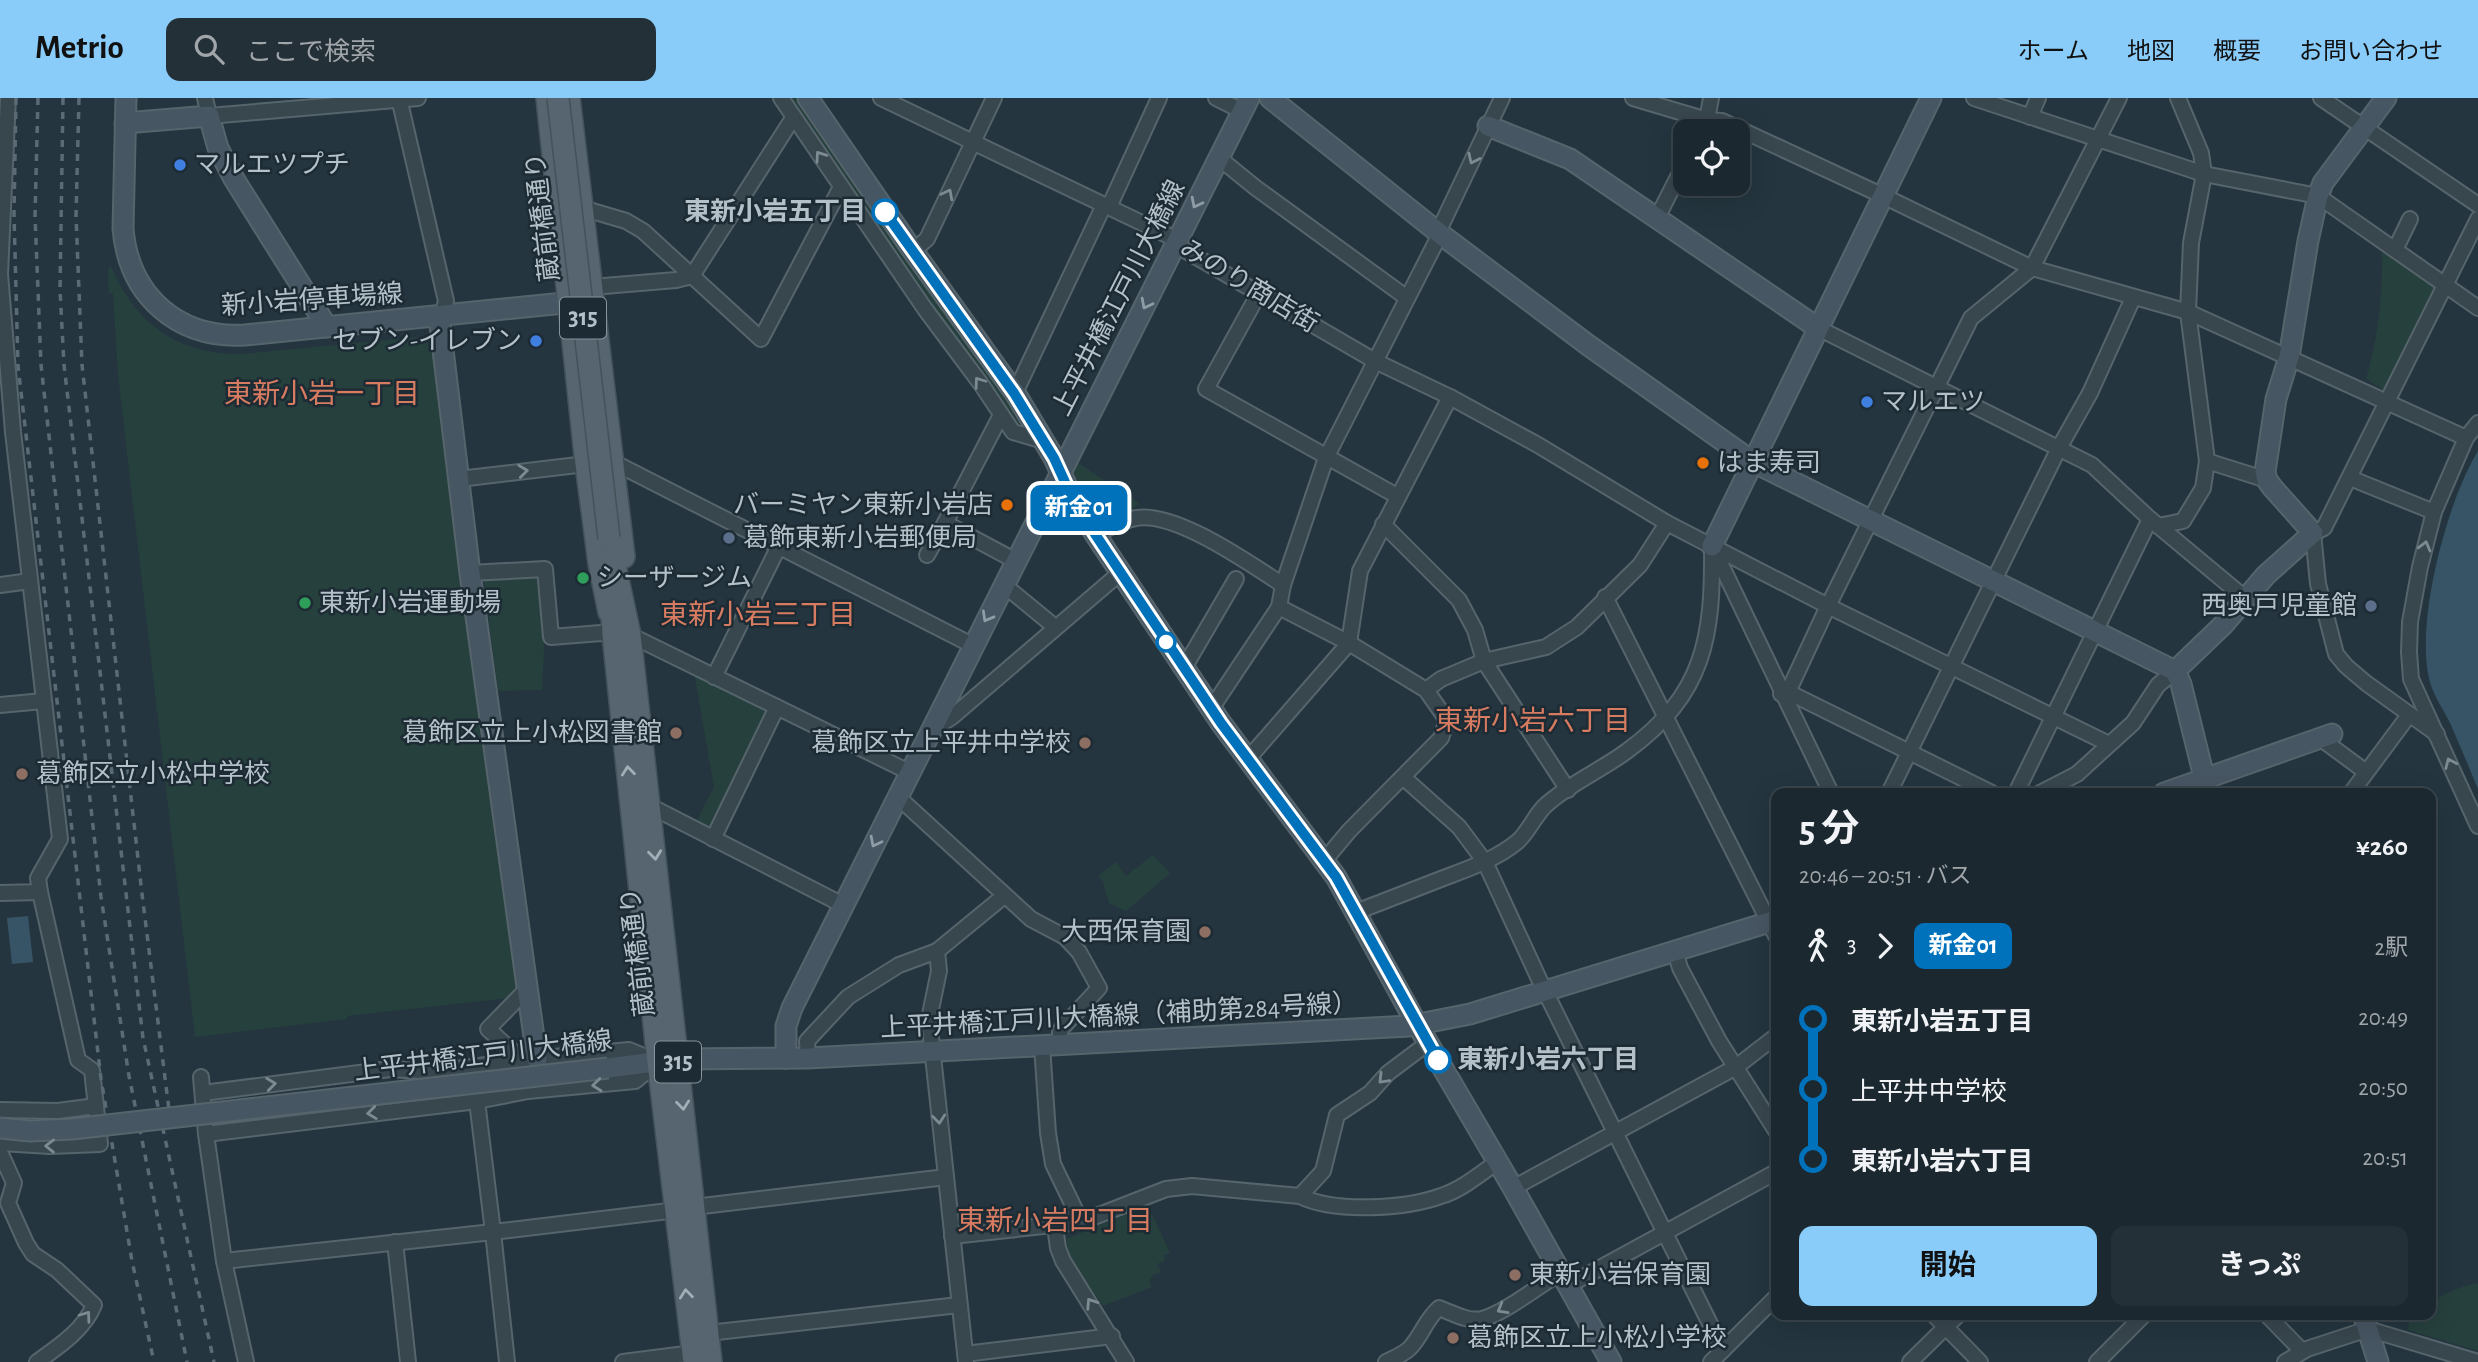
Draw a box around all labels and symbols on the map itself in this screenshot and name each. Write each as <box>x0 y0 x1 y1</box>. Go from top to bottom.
place label: マルエツプチ <box>194 151 350 178</box>
street label: 蔵前橋通り <box>521 151 564 283</box>
one-way arrow <box>816 151 828 164</box>
one-way arrow <box>1467 152 1481 165</box>
marker: マルエツプチ <box>172 157 188 173</box>
street label: 上平井橋江戸川大橋線 <box>1048 176 1190 420</box>
one-way arrow <box>940 189 954 201</box>
one-way arrow <box>1191 196 1205 208</box>
place label: 東新小岩五丁目 <box>684 197 866 225</box>
marker: 東新小岩五丁目 <box>872 199 898 225</box>
street label: みのり商店街 <box>1175 234 1323 337</box>
street label: 新小岩停車場線 <box>220 279 404 319</box>
one-way arrow <box>1140 297 1154 310</box>
road number: 315 <box>560 298 606 338</box>
place label: セブン-イレブン <box>332 326 522 354</box>
marker: セブン-イレブン <box>528 333 544 349</box>
one-way arrow <box>975 377 987 390</box>
district label: 東新小岩一丁目 <box>224 379 420 409</box>
place label: マルエツ <box>1881 389 1985 415</box>
marker: マルエツ <box>1859 394 1875 410</box>
place label: はま寿司 <box>1717 449 1821 476</box>
marker: はま寿司 <box>1695 455 1711 471</box>
one-way arrow <box>517 464 528 479</box>
line badge: 新金01 <box>1030 485 1128 531</box>
place label: バーミヤン東新小岩店 <box>733 491 993 518</box>
marker: バーミヤン東新小岩店 <box>999 497 1015 513</box>
place label: 葛飾東新小岩郵便局 <box>743 523 977 551</box>
marker: 葛飾東新小岩郵便局 <box>721 530 737 546</box>
one-way arrow <box>2417 540 2432 552</box>
place label: シーザージム <box>597 565 752 591</box>
marker: シーザージム <box>575 570 591 586</box>
place label: 東新小岩運動場 <box>319 589 501 616</box>
place label: 西奥戸児童館 <box>2201 592 2357 619</box>
marker: 東新小岩運動場 <box>297 595 313 611</box>
marker: 西奥戸児童館 <box>2363 598 2379 614</box>
district label: 東新小岩三丁目 <box>660 600 856 630</box>
one-way arrow <box>982 609 996 622</box>
unlabelled marker <box>1156 632 1176 652</box>
district label: 東新小岩六丁目 <box>1435 706 1631 736</box>
place label: 葛飾区立上小松図書館 <box>402 718 662 746</box>
marker: 葛飾区立上小松図書館 <box>668 725 684 741</box>
place label: 葛飾区立上平井中学校 <box>811 728 1071 756</box>
marker: 葛飾区立上平井中学校 <box>1077 735 1093 751</box>
one-way arrow <box>2444 758 2458 770</box>
place label: 葛飾区立小松中学校 <box>36 759 270 787</box>
one-way arrow <box>621 765 636 776</box>
marker: 葛飾区立小松中学校 <box>14 766 30 782</box>
one-way arrow <box>870 835 884 847</box>
one-way arrow <box>647 849 662 861</box>
street label: 蔵前橋通り <box>616 886 659 1018</box>
place label: 大西保育園 <box>1061 918 1191 945</box>
marker: 大西保育園 <box>1197 924 1213 940</box>
street label: 上平井橋江戸川大橋線（補助第284号線） <box>879 988 1359 1042</box>
street label: 上平井橋江戸川大橋線 <box>352 1026 614 1085</box>
road number: 315 <box>655 1042 701 1082</box>
place label: 東新小岩六丁目 <box>1457 1045 1639 1073</box>
marker: 東新小岩六丁目 <box>1425 1047 1451 1073</box>
one-way arrow <box>1378 1071 1391 1084</box>
one-way arrow <box>265 1077 276 1092</box>
one-way arrow <box>591 1077 602 1092</box>
one-way arrow <box>675 1099 690 1111</box>
one-way arrow <box>366 1105 377 1120</box>
one-way arrow <box>931 1113 946 1124</box>
one-way arrow <box>44 1138 55 1154</box>
district label: 東新小岩四丁目 <box>957 1206 1153 1236</box>
place label: 東新小岩保育園 <box>1529 1261 1711 1288</box>
marker: 東新小岩保育園 <box>1507 1267 1523 1283</box>
one-way arrow <box>679 1288 694 1300</box>
one-way arrow <box>1086 1298 1099 1311</box>
one-way arrow <box>1496 1301 1509 1314</box>
one-way arrow <box>78 1311 91 1324</box>
place label: 葛飾区立上小松小学校 <box>1467 1323 1727 1351</box>
marker: 葛飾区立上小松小学校 <box>1445 1330 1461 1346</box>

